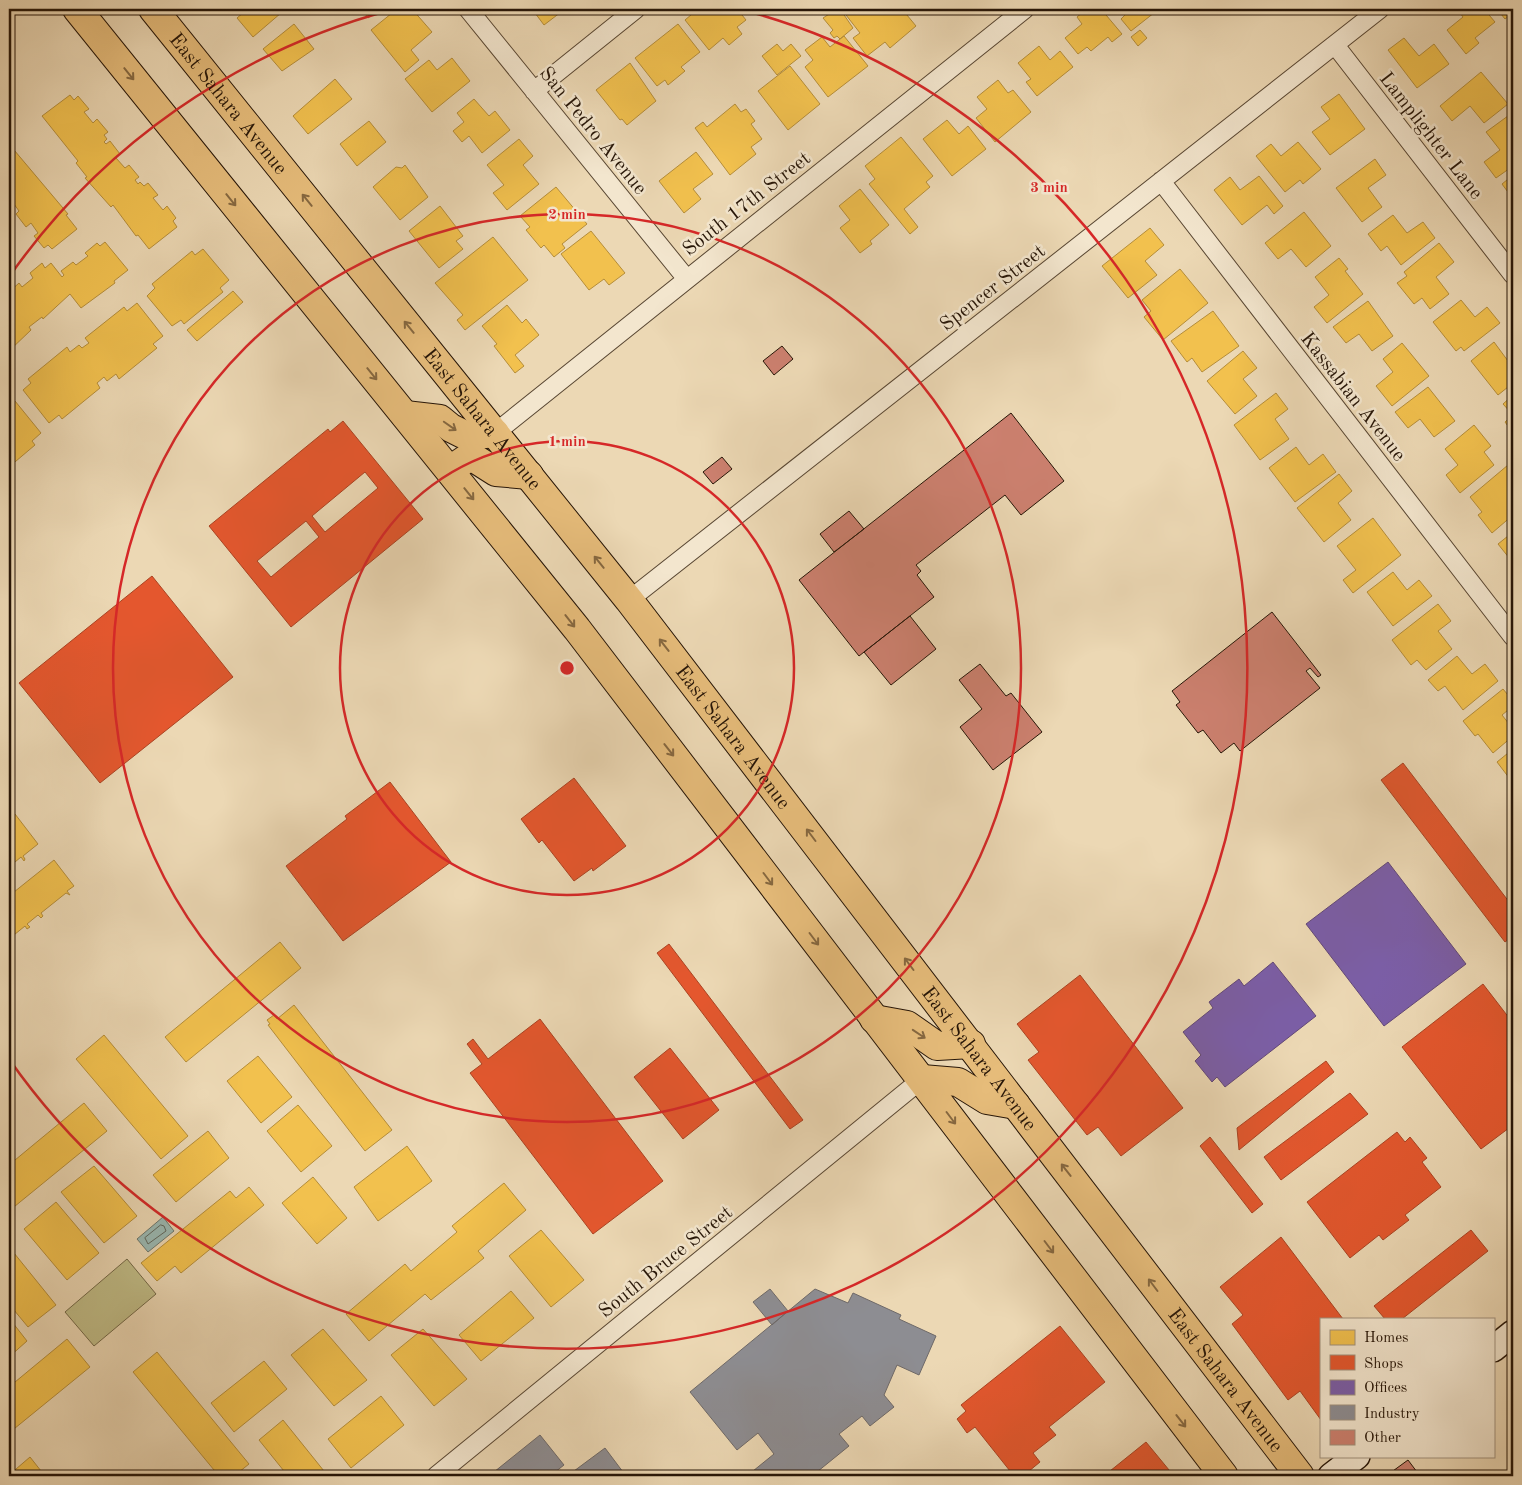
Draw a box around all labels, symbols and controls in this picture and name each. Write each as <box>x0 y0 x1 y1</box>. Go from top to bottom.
street label: East Sahara Avenue <box>165 30 290 179</box>
street label: San Pedro Avenue <box>535 64 650 199</box>
one-way arrow <box>124 67 135 80</box>
street label: Lamplighter Lane <box>1375 69 1486 204</box>
street label: South 17th Street <box>680 149 815 261</box>
text: 3 min <box>1030 181 1068 196</box>
one-way arrow <box>226 193 237 206</box>
one-way arrow <box>302 194 313 207</box>
text: 2 min <box>548 208 586 223</box>
street label: Spencer Street <box>937 241 1050 336</box>
one-way arrow <box>404 321 415 334</box>
street label: Kassabian Avenue <box>1296 329 1409 466</box>
street label: East Sahara Avenue <box>419 345 544 494</box>
one-way arrow <box>366 367 377 380</box>
one-way arrow <box>443 421 457 431</box>
text: 1 min <box>548 435 586 450</box>
one-way arrow <box>463 487 474 500</box>
one-way arrow <box>593 555 604 568</box>
one-way arrow <box>565 614 576 627</box>
one-way arrow <box>659 638 670 651</box>
centre of rings <box>558 659 576 677</box>
street label: East Sahara Avenue <box>671 662 793 814</box>
one-way arrow <box>664 743 675 756</box>
one-way arrow <box>806 828 816 842</box>
one-way arrow <box>763 872 773 886</box>
one-way arrow <box>809 932 819 946</box>
one-way arrow <box>904 957 914 971</box>
street label: East Sahara Avenue <box>917 984 1040 1135</box>
one-way arrow <box>912 1029 926 1039</box>
one-way arrow <box>946 1111 956 1125</box>
one-way arrow <box>1061 1163 1071 1177</box>
street label: South Bruce Street <box>596 1203 737 1322</box>
one-way arrow <box>1044 1240 1055 1253</box>
one-way arrow <box>1148 1278 1158 1292</box>
street label: East Sahara Avenue <box>1163 1305 1286 1457</box>
legend <box>1320 1318 1494 1458</box>
text: Homes <box>1364 1331 1409 1346</box>
text: Shops <box>1364 1357 1403 1372</box>
text: Offices <box>1364 1381 1407 1396</box>
text: Industry <box>1364 1407 1420 1422</box>
one-way arrow <box>1176 1414 1186 1428</box>
text: Other <box>1364 1431 1401 1446</box>

